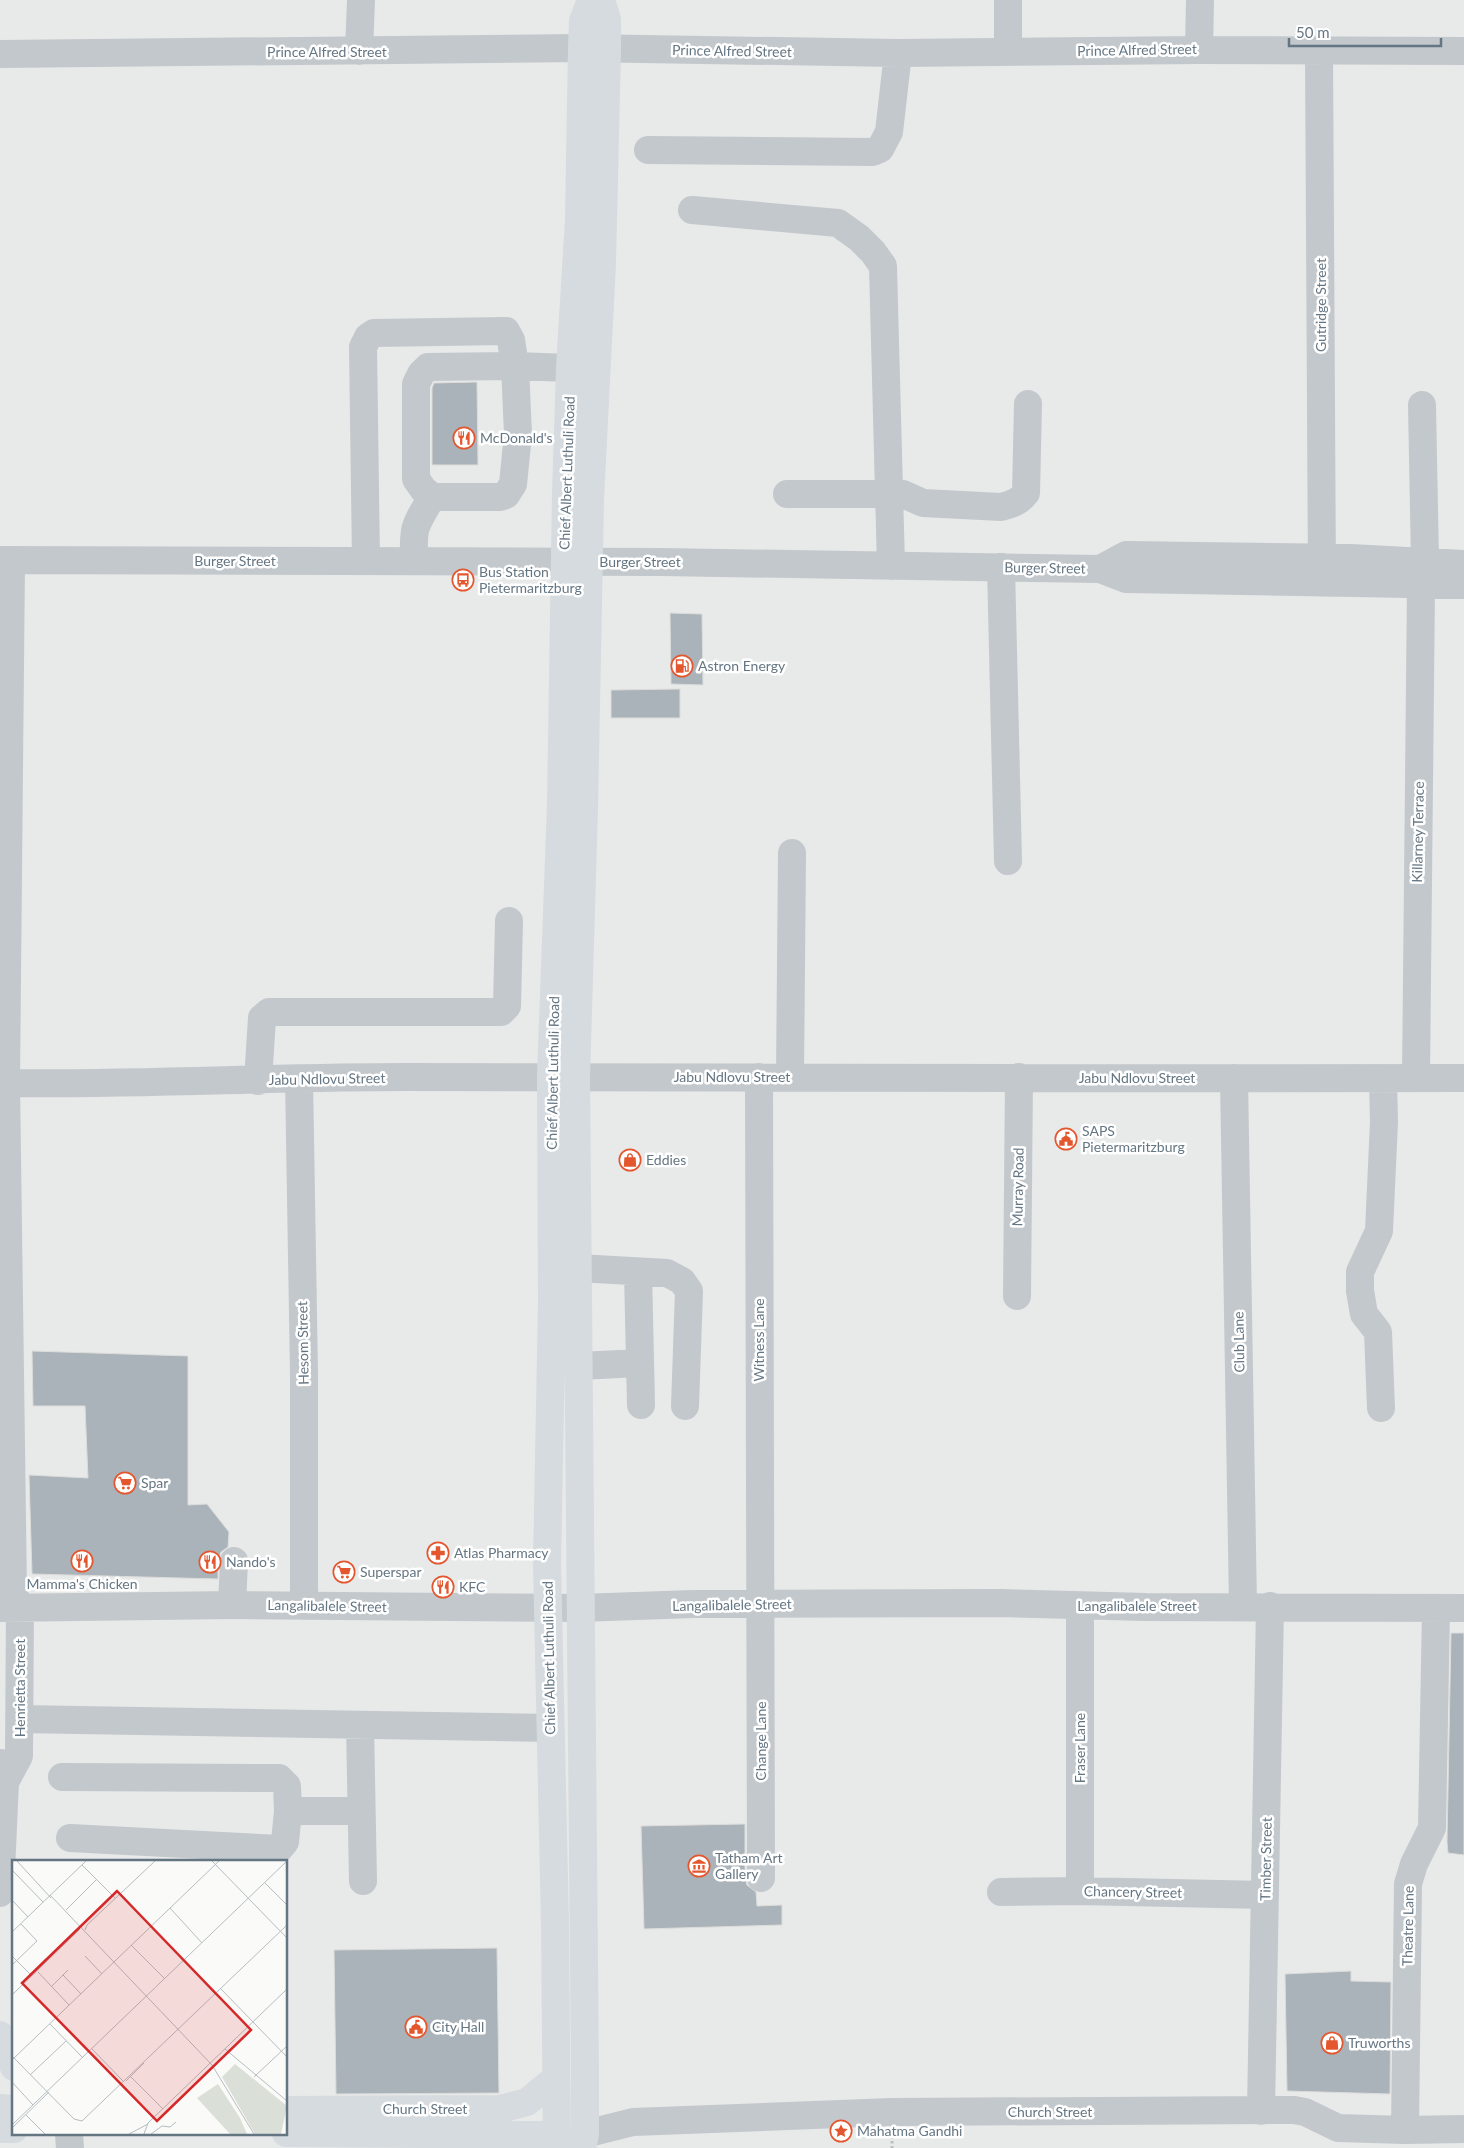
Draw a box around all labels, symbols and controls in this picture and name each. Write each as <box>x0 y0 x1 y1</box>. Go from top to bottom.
scale bar <box>1289 15 1442 47</box>
text: 50 m <box>1296 23 1330 41</box>
street label: Prince Alfred Street <box>1077 40 1197 59</box>
street label: Prince Alfred Street <box>672 41 792 60</box>
street label: Prince Alfred Street <box>267 43 387 60</box>
street label: Gutridge Street <box>1312 258 1329 352</box>
street label: Chief Albert Luthuli Road <box>555 396 578 550</box>
restaurant icon: McDonald's <box>452 426 476 450</box>
place label: McDonald's <box>480 429 553 446</box>
street label: Burger Street <box>194 552 276 569</box>
street label: Burger Street <box>599 553 681 570</box>
street label: Burger Street <box>1004 558 1086 577</box>
place label: Bus Station Pietermaritzburg <box>479 563 582 596</box>
bus stop icon: Bus Station Pietermaritzburg <box>451 568 475 592</box>
fuel station icon: Astron Energy <box>670 654 694 678</box>
place label: Astron Energy <box>698 657 786 674</box>
street label: Killarney Terrace <box>1408 781 1427 883</box>
street label: Chief Albert Luthuli Road <box>543 996 562 1150</box>
street label: Jabu Ndlovu Street <box>674 1068 790 1085</box>
street label: Jabu Ndlovu Street <box>269 1069 385 1088</box>
street label: Jabu Ndlovu Street <box>1079 1069 1195 1086</box>
place label: SAPS Pietermaritzburg <box>1082 1122 1185 1155</box>
public building icon: SAPS Pietermaritzburg <box>1054 1127 1078 1151</box>
street label: Murray Road <box>1008 1147 1027 1227</box>
shop icon: Eddies <box>618 1148 642 1172</box>
place label: Eddies <box>646 1151 686 1168</box>
street label: Witness Lane <box>750 1298 767 1382</box>
street label: Hesom Street <box>293 1301 312 1385</box>
street label: Club Lane <box>1229 1311 1248 1373</box>
supermarket icon: Spar <box>113 1471 137 1495</box>
place label: Spar <box>141 1474 168 1491</box>
pharmacy icon: Atlas Pharmacy <box>426 1541 450 1565</box>
place label: Atlas Pharmacy <box>454 1544 549 1561</box>
restaurant icon: Mamma's Chicken <box>70 1549 94 1573</box>
restaurant icon: Nando's <box>198 1550 222 1574</box>
place label: Nando's <box>226 1553 276 1570</box>
supermarket icon: Superspar <box>332 1560 356 1584</box>
place label: Superspar <box>360 1563 422 1580</box>
place label: Mamma's Chicken <box>26 1575 138 1592</box>
restaurant icon: KFC <box>431 1575 455 1599</box>
place label: KFC <box>459 1578 486 1595</box>
street label: Chief Albert Luthuli Road <box>539 1581 558 1735</box>
street label: Langalibalele Street <box>672 1595 792 1614</box>
street label: Langalibalele Street <box>267 1596 387 1615</box>
street label: Langalibalele Street <box>1077 1597 1197 1614</box>
street label: Henrietta Street <box>11 1639 28 1737</box>
street label: Change Lane <box>752 1701 769 1781</box>
street label: Fraser Lane <box>1071 1713 1088 1783</box>
street label: Timber Street <box>1256 1817 1275 1901</box>
place label: Tatham Art Gallery <box>715 1849 783 1882</box>
museum icon: Tatham Art Gallery <box>687 1854 711 1878</box>
inset map <box>12 1860 288 2136</box>
street label: Chancery Street <box>1084 1882 1182 1901</box>
street label: Theatre Lane <box>1398 1886 1417 1966</box>
public building icon: City Hall <box>404 2015 428 2039</box>
place label: City Hall <box>432 2018 484 2035</box>
shop icon: Truworths <box>1320 2031 1344 2055</box>
place label: Truworths <box>1348 2034 1410 2051</box>
street label: Church Street <box>383 2100 467 2117</box>
street label: Church Street <box>1008 2103 1092 2120</box>
place icon: Mahatma Gandhi <box>829 2119 853 2143</box>
place label: Mahatma Gandhi <box>857 2122 962 2139</box>

